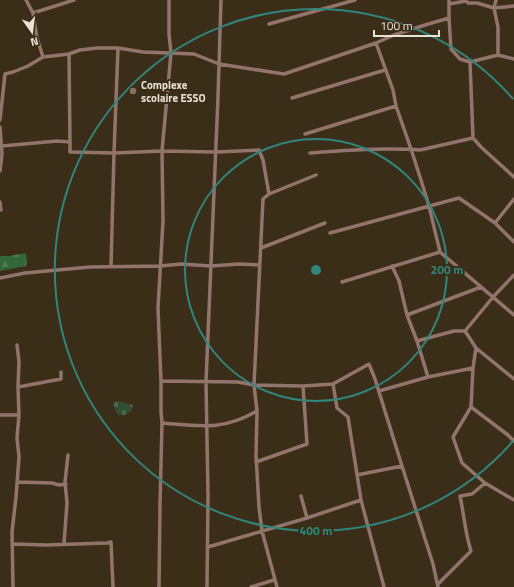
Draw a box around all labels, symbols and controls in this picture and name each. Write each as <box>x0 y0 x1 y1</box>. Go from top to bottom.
north arrow <box>12 12 52 52</box>
scale bar <box>374 12 439 38</box>
text: 100 m <box>380 16 413 35</box>
text: N <box>29 33 40 50</box>
place label: Complexe scolaire ESSO <box>141 77 206 106</box>
marker: Complexe scolaire ESSO <box>128 86 138 96</box>
text: 200 m <box>431 260 463 279</box>
centre of rings <box>309 263 323 277</box>
text: 400 m <box>300 521 332 540</box>

